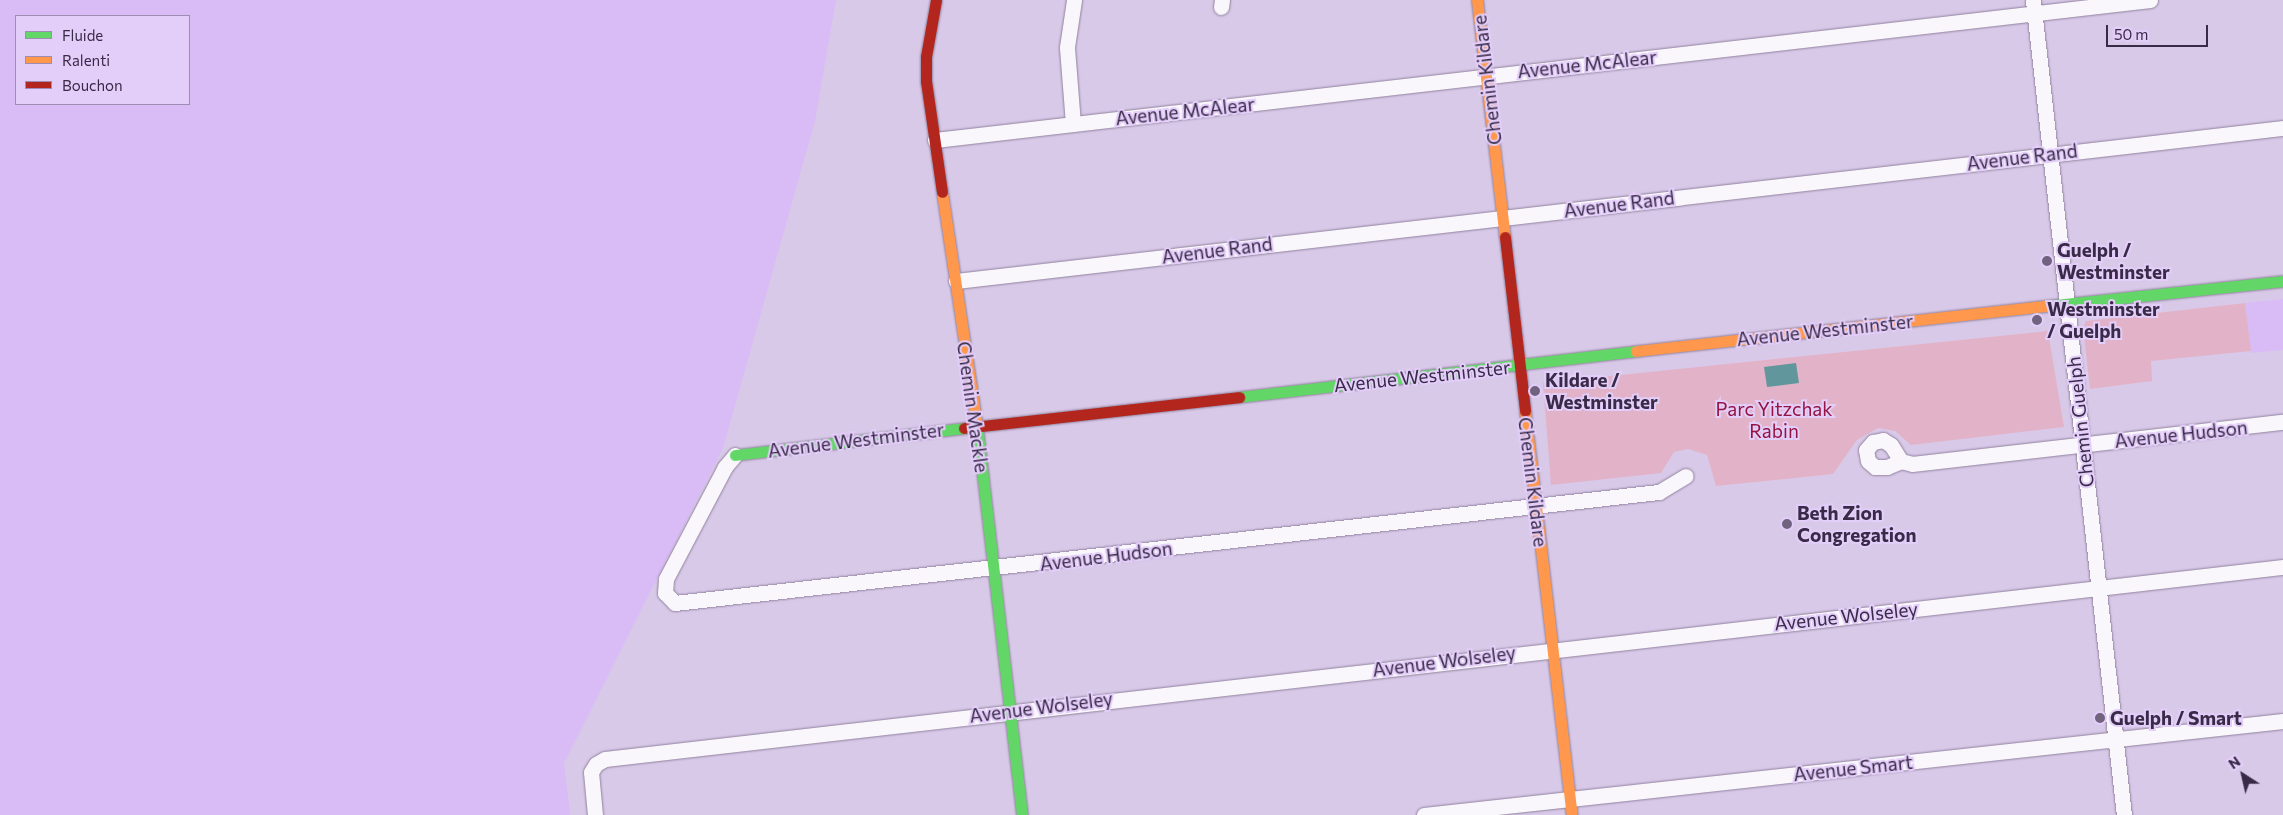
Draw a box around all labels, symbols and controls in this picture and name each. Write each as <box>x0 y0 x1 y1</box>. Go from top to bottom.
street label: Chemin Kildare <box>1468 14 1506 146</box>
legend <box>15 15 190 105</box>
scale bar <box>2108 15 2210 47</box>
text: 50 m <box>2114 25 2148 43</box>
text: Fluide <box>62 26 103 44</box>
street label: Avenue McAlear <box>1516 45 1658 83</box>
text: Ralenti <box>62 51 110 69</box>
text: Bouchon <box>62 76 123 94</box>
street label: Avenue McAlear <box>1114 92 1256 130</box>
street label: Avenue Rand <box>1965 139 2079 175</box>
street label: Avenue Rand <box>1562 186 1676 222</box>
street label: Avenue Rand <box>1160 232 1274 268</box>
place label: Guelph / Westminster <box>2057 239 2170 283</box>
marker: Guelph / Westminster <box>2041 255 2053 267</box>
place label: Westminster / Guelph <box>2047 298 2160 342</box>
street label: Avenue Westminster <box>1735 309 1915 351</box>
marker: Westminster / Guelph <box>2031 314 2043 326</box>
street label: Chemin Mackle <box>952 340 994 474</box>
street label: Avenue Westminster <box>1332 355 1512 397</box>
street label: Chemin Guelph <box>2062 355 2098 489</box>
place label: Kildare / Westminster <box>1545 369 1658 413</box>
marker: Kildare / Westminster <box>1529 385 1541 397</box>
park label: Parc Yitzchak Rabin <box>1715 398 1833 442</box>
street label: Chemin Kildare <box>1514 416 1552 548</box>
street label: Avenue Hudson <box>2113 416 2249 452</box>
street label: Avenue Westminster <box>766 418 946 462</box>
place label: Beth Zion Congregation <box>1797 502 1916 546</box>
marker: Beth Zion Congregation <box>1781 518 1793 530</box>
street label: Avenue Hudson <box>1038 537 1174 575</box>
street label: Avenue Wolseley <box>1773 597 1919 635</box>
street label: Avenue Wolseley <box>1371 641 1517 681</box>
street label: Avenue Wolseley <box>968 687 1114 727</box>
place label: Guelph / Smart <box>2110 707 2242 729</box>
marker: Guelph / Smart <box>2094 712 2106 724</box>
street label: Avenue Smart <box>1792 750 1914 786</box>
north arrow <box>2218 750 2268 800</box>
text: N <box>2225 752 2243 772</box>

